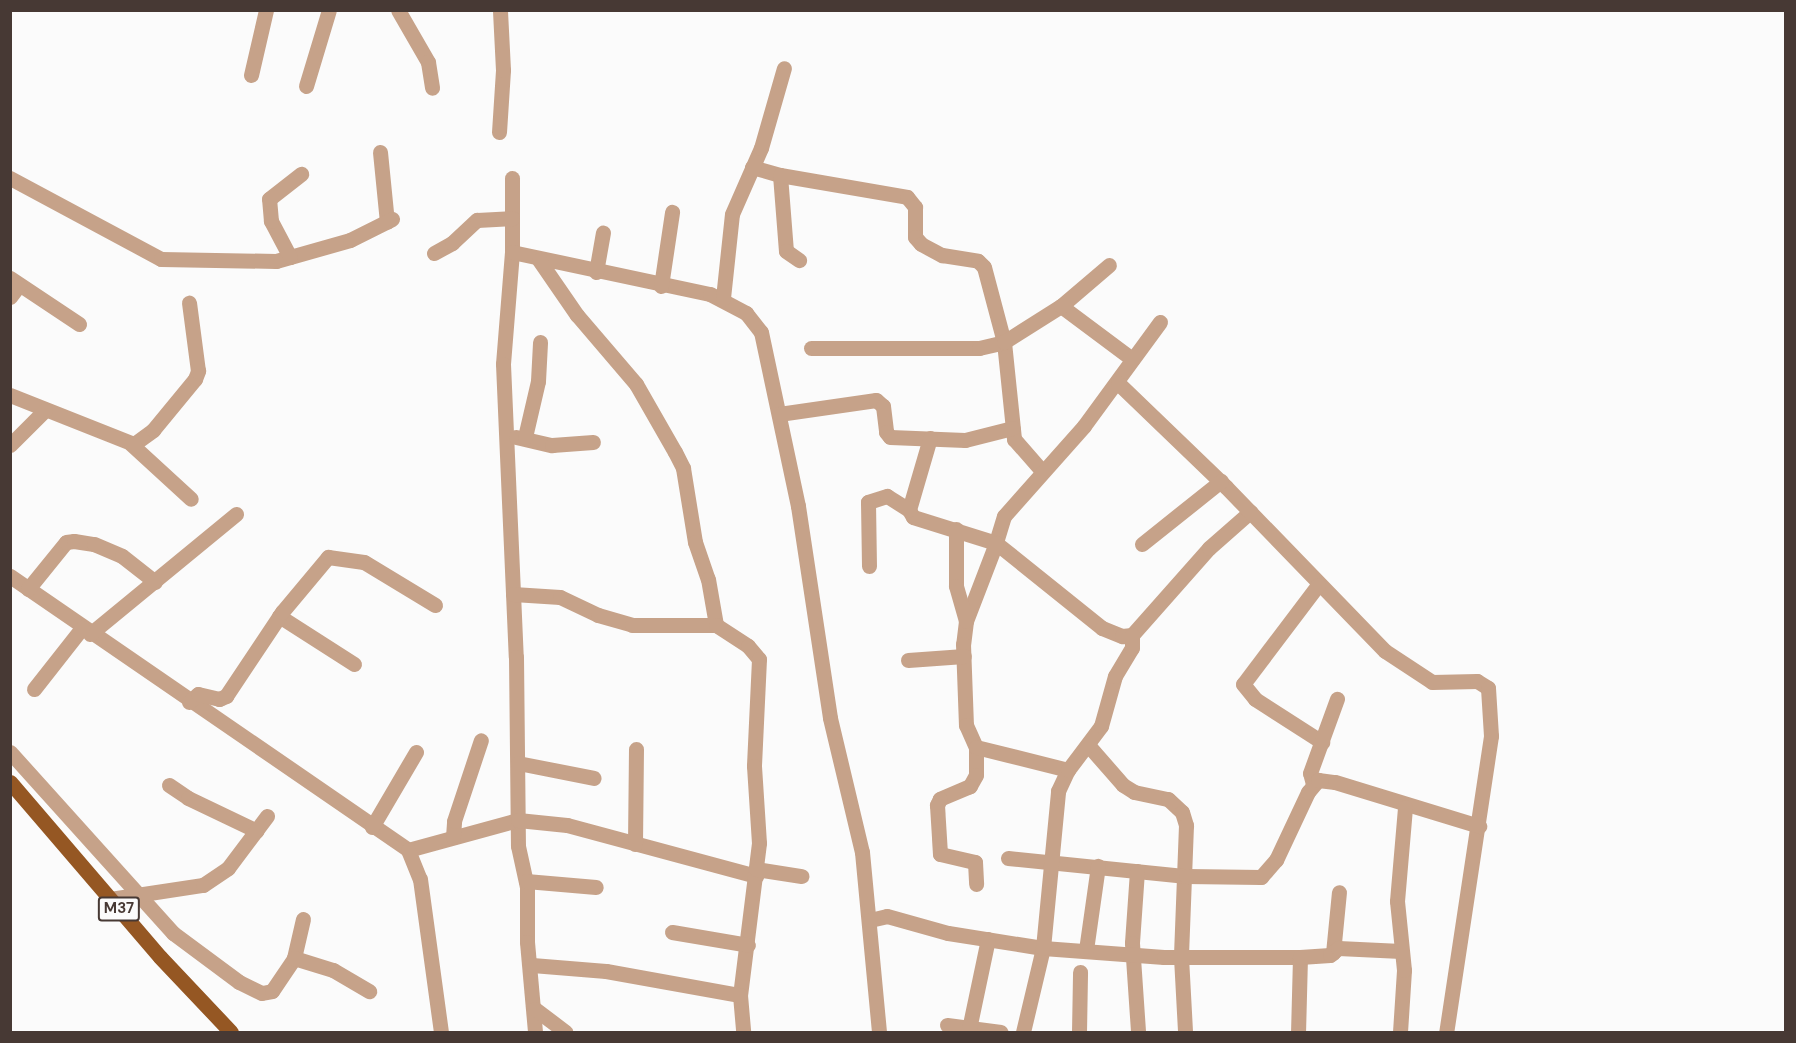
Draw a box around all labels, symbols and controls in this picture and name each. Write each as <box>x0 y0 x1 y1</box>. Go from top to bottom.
road number: M37 <box>96 897 142 921</box>

